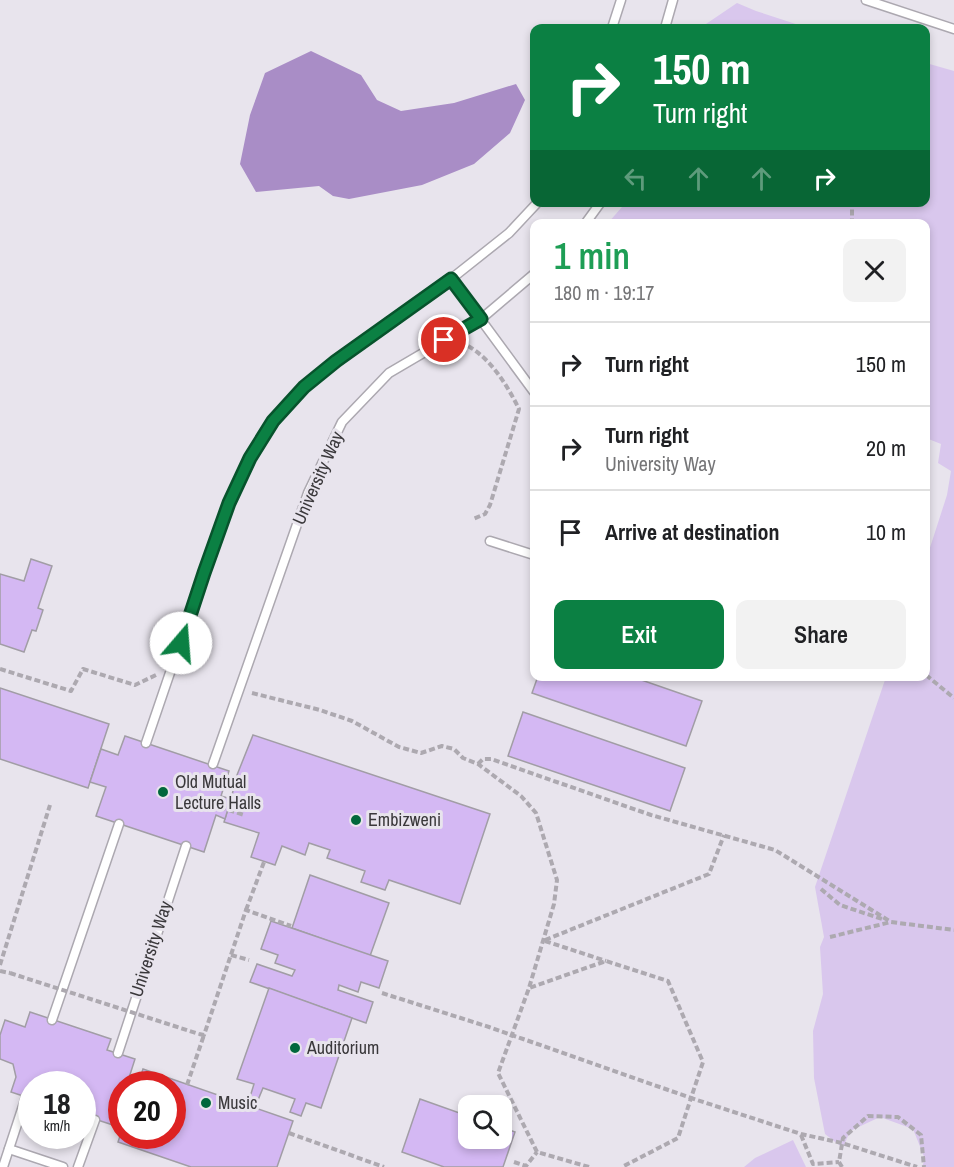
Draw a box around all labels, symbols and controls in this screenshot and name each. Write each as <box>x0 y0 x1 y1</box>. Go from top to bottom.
text: 150 m <box>653 41 751 97</box>
icon: right <box>554 48 632 126</box>
text: Turn right <box>653 95 747 131</box>
icon: left <box>619 162 652 195</box>
icon: ahead <box>682 162 715 195</box>
icon: ahead <box>745 162 778 195</box>
icon: right <box>808 162 841 195</box>
text: 1 min <box>554 232 630 280</box>
button: close <box>843 239 906 302</box>
text: 180 m · 19:17 <box>554 279 654 306</box>
pin <box>418 314 469 365</box>
icon: arrive <box>427 323 460 356</box>
icon: right <box>554 348 587 381</box>
text: Turn right <box>605 349 689 379</box>
text: 150 m <box>856 349 906 379</box>
text: Turn right <box>605 420 689 450</box>
street label: University Way <box>286 427 349 528</box>
icon: right <box>554 432 587 465</box>
text: 20 m <box>866 433 906 463</box>
text: University Way <box>605 450 716 477</box>
icon: arrive <box>554 516 587 549</box>
text: Arrive at destination <box>605 517 779 547</box>
text: 10 m <box>866 517 906 547</box>
button: Exit <box>554 600 724 669</box>
button: Share <box>736 600 906 669</box>
position arrow <box>149 611 213 675</box>
place label: Old Mutual Lecture Halls <box>175 769 261 815</box>
marker: Old Mutual Lecture Halls <box>156 785 170 799</box>
place label: Embizweni <box>368 807 441 832</box>
marker: Embizweni <box>349 813 363 827</box>
street label: University Way <box>123 897 178 1000</box>
place label: Auditorium <box>306 1035 379 1060</box>
marker: Auditorium <box>288 1041 302 1055</box>
speed limit sign: 20 <box>108 1071 186 1149</box>
text: 18 <box>43 1083 71 1123</box>
place label: Music <box>218 1090 257 1115</box>
map controls <box>458 1095 512 1149</box>
button: search <box>458 1095 512 1149</box>
marker: Music <box>199 1096 213 1110</box>
text: km/h <box>44 1115 70 1136</box>

